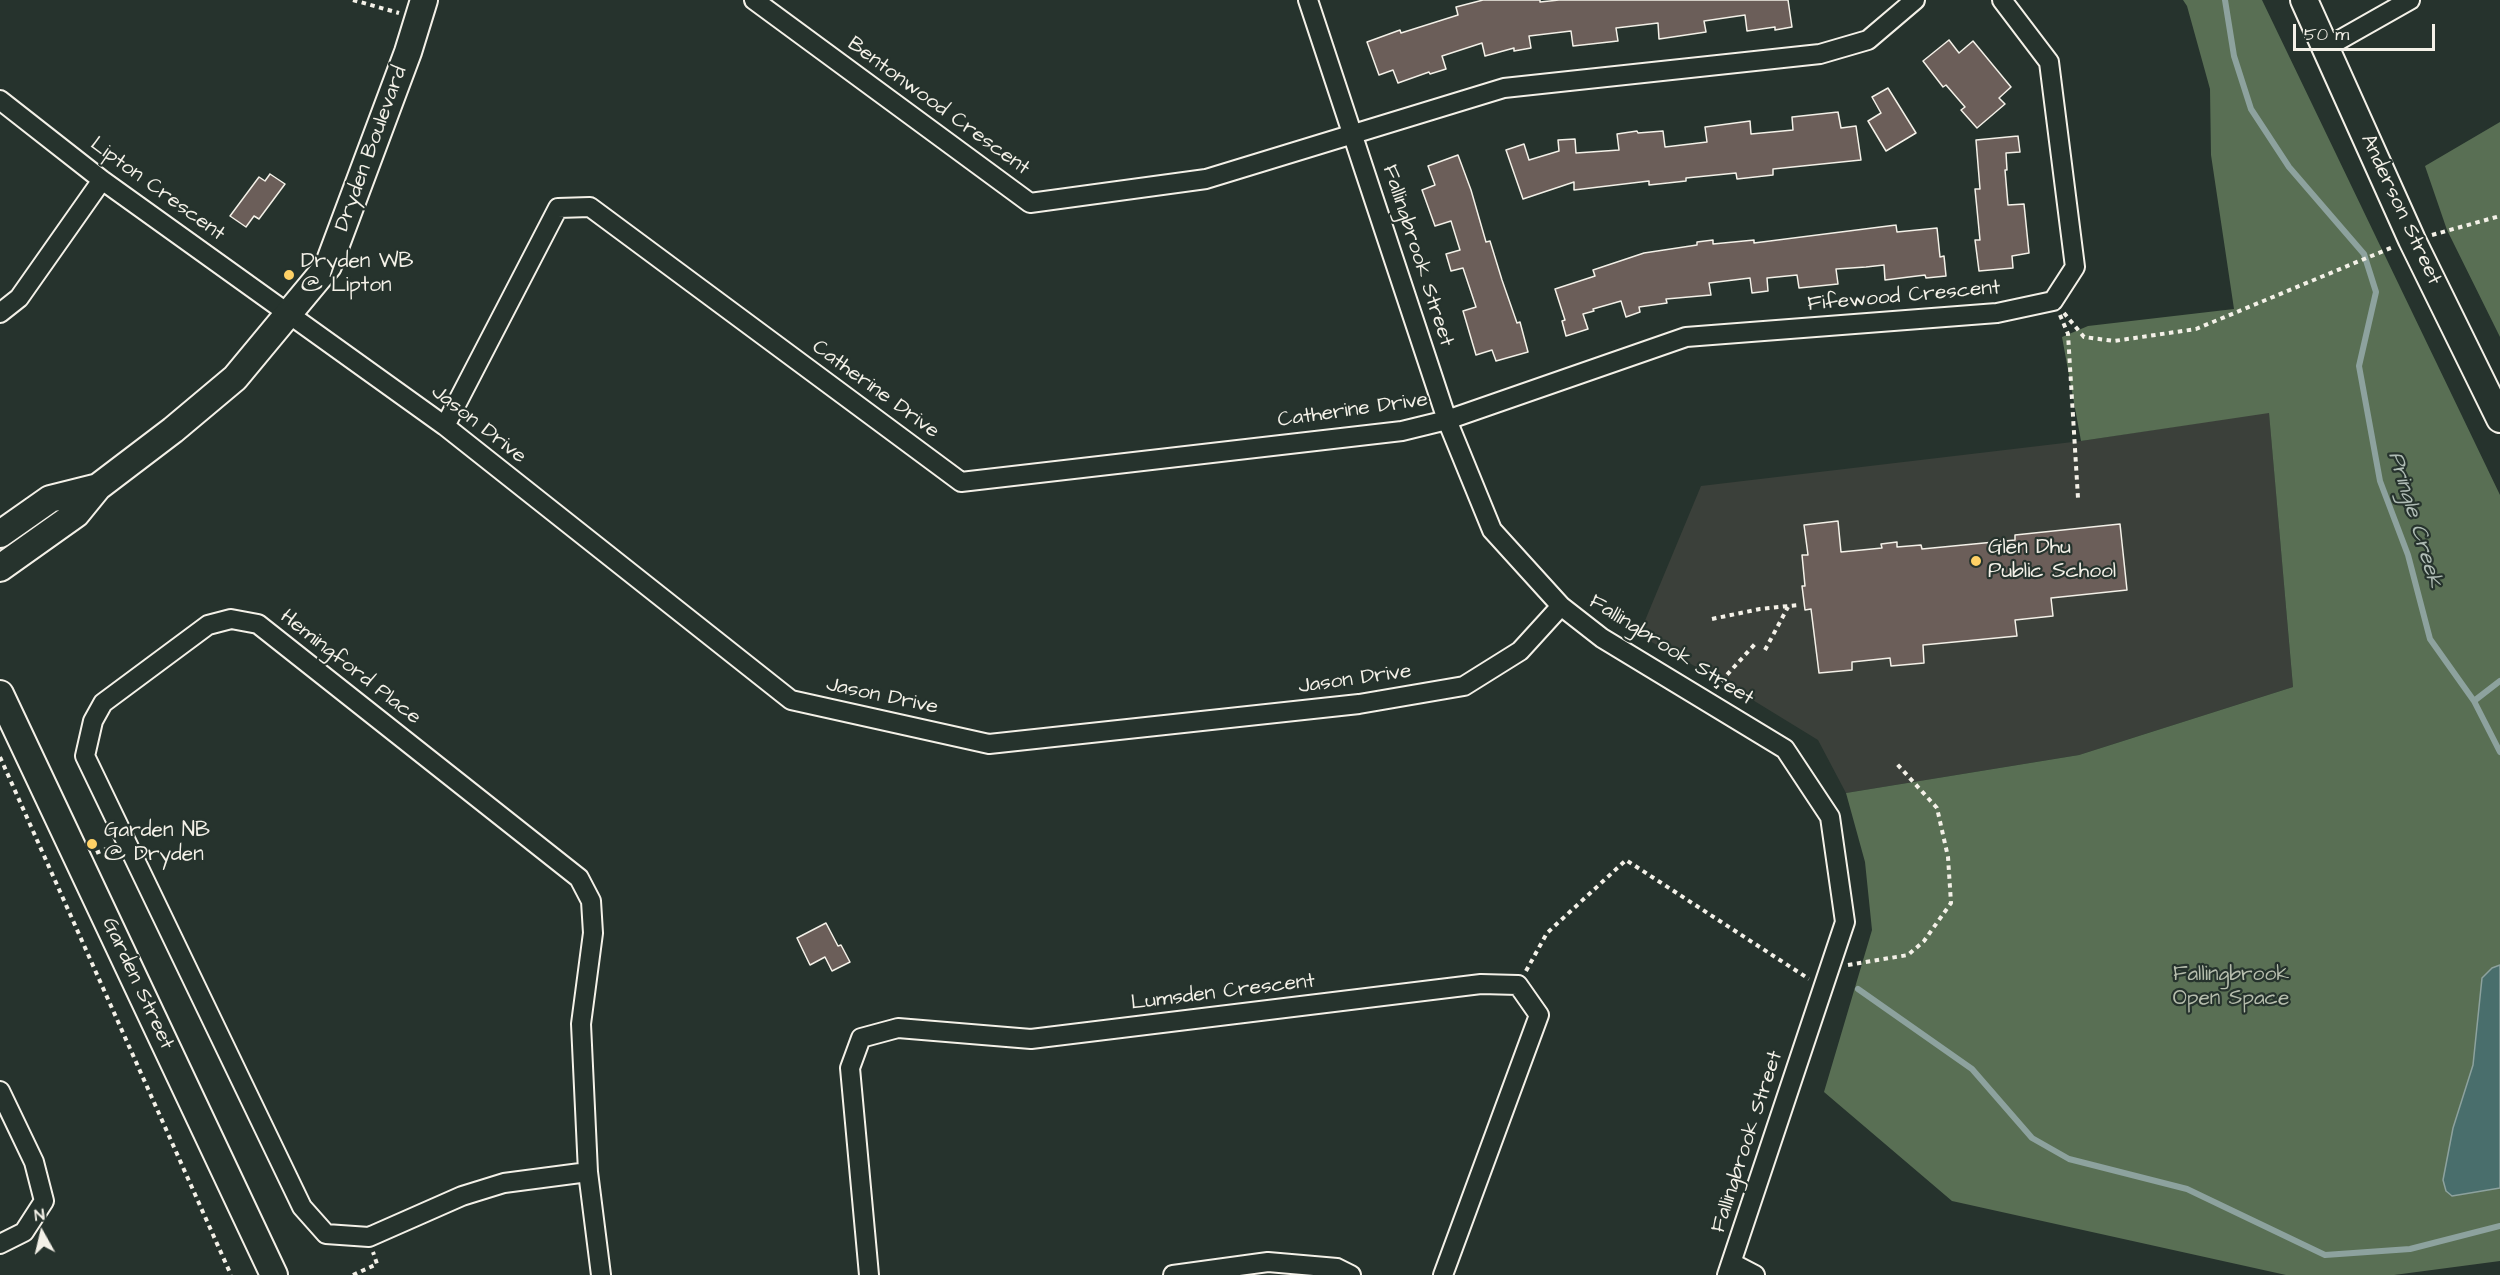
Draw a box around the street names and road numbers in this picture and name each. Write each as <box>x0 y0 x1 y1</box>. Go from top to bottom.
street label: Bentonwood Crescent <box>842 32 1034 182</box>
street label: Dryden Boulevard <box>330 63 414 235</box>
street label: Anderson Street <box>2354 130 2446 290</box>
street label: Lipton Crescent <box>85 133 229 247</box>
street label: Fallingbrook Street <box>1376 162 1458 350</box>
street label: Fifewood Crescent <box>1807 276 2001 318</box>
street label: Catherine Drive <box>806 335 944 445</box>
street label: Jason Drive <box>425 380 531 470</box>
street label: Catherine Drive <box>1276 388 1430 434</box>
street label: Fallingbrook Street <box>1584 590 1758 712</box>
street label: Hemingford Place <box>274 605 426 731</box>
street label: Jason Drive <box>1297 660 1413 700</box>
street label: Jason Drive <box>824 673 940 721</box>
street label: Garden Street <box>95 914 179 1054</box>
street label: Lumsden Crescent <box>1130 969 1316 1017</box>
street label: Fallingbrook Street <box>1707 1048 1789 1236</box>

